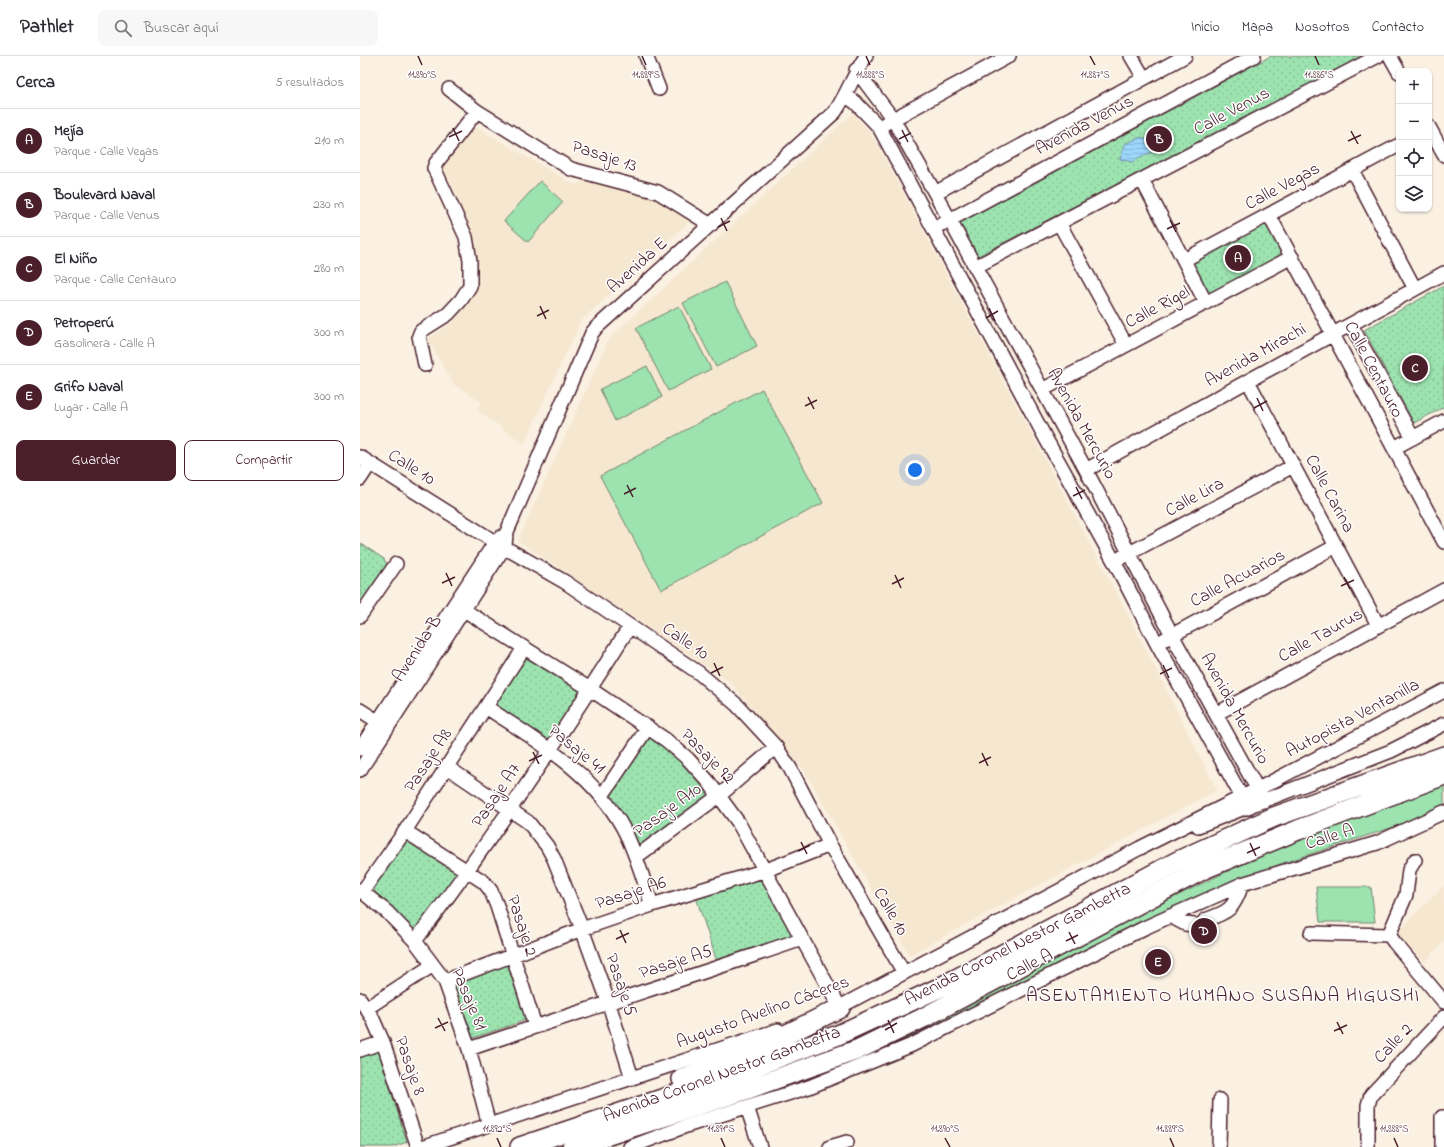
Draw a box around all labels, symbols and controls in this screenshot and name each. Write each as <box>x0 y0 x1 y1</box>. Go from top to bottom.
search box <box>98 10 378 46</box>
text: Pathlet <box>20 14 74 41</box>
icon: search <box>112 17 134 39</box>
text: Buscar aquí <box>144 17 219 39</box>
text: Inicio <box>1191 17 1220 38</box>
text: Mapa <box>1242 17 1273 38</box>
text: Nosotros <box>1295 17 1350 38</box>
text: Contacto <box>1372 17 1424 38</box>
text: 11.890°S <box>408 68 437 83</box>
text: 11.889°S <box>632 68 661 83</box>
text: 11.888°S <box>856 68 885 83</box>
text: 11.887°S <box>1080 68 1110 83</box>
text: 11.886°S <box>1304 68 1334 83</box>
map controls <box>1396 68 1432 212</box>
button: + <box>1396 68 1432 104</box>
text: Cerca <box>16 70 55 95</box>
text: 5 resultados <box>275 73 344 92</box>
street label: Calle Venus <box>1189 81 1275 143</box>
street label: Avenida Venus <box>1031 89 1139 163</box>
button: − <box>1396 104 1432 140</box>
text: Mejía <box>54 120 84 142</box>
pin: B <box>1146 124 1172 154</box>
text: A <box>25 131 33 150</box>
text: 210 m <box>314 131 344 150</box>
street label: Pasaje 13 <box>568 134 640 180</box>
button: locate <box>1396 140 1432 176</box>
text: Parque · Calle Vegas <box>54 142 159 161</box>
street label: Calle Vegas <box>1241 156 1326 219</box>
button: layers <box>1396 176 1432 212</box>
text: Boulevard Naval <box>54 184 155 206</box>
text: B <box>25 195 33 214</box>
text: 230 m <box>313 195 344 214</box>
text: Parque · Calle Venus <box>54 206 160 225</box>
street label: Avenida E <box>602 232 674 300</box>
pin: A <box>1225 243 1251 273</box>
text: El Niño <box>54 248 97 270</box>
text: C <box>25 259 33 278</box>
text: 280 m <box>314 259 344 278</box>
text: Parque · Calle Centauro <box>54 270 176 289</box>
street label: Calle Rigel <box>1121 280 1196 337</box>
text: Petroperú <box>54 312 114 334</box>
street label: Avenida Mirachi <box>1201 317 1311 395</box>
street label: Calle Centauro <box>1337 317 1409 423</box>
text: D <box>24 323 34 342</box>
text: 300 m <box>314 323 344 342</box>
text: Gasolinera · Calle A <box>54 334 155 353</box>
pin: C <box>1402 353 1428 383</box>
street label: Avenida Mercurio <box>1040 363 1122 485</box>
text: Grifo Naval <box>54 376 123 398</box>
text: E <box>25 387 33 406</box>
text: 300 m <box>314 387 344 406</box>
text: Lugar · Calle A <box>54 398 128 417</box>
button: Guardar <box>16 440 176 481</box>
button: Compartir <box>184 440 344 481</box>
street label: Calle 10 <box>382 443 440 493</box>
street label: Calle Carina <box>1298 450 1360 538</box>
your location <box>905 460 925 480</box>
street label: Calle Lira <box>1161 472 1229 524</box>
street label: Calle Acuarios <box>1186 543 1290 615</box>
street label: Calle Taurus <box>1274 602 1368 670</box>
street label: Avenida B <box>387 610 449 688</box>
street label: Calle 10 <box>656 617 714 667</box>
street label: Avenida Mercurio <box>1193 648 1275 770</box>
street label: Autopista Ventanilla <box>1281 673 1425 765</box>
street label: Pasaje 41 <box>542 719 611 781</box>
street label: Pasaje 92 <box>674 723 740 791</box>
street label: Pasaje A8 <box>399 724 460 798</box>
street label: Pasaje A7 <box>466 758 528 833</box>
street label: Pasaje A10 <box>629 777 708 845</box>
street label: Calle A <box>1303 818 1357 858</box>
street label: Pasaje A6 <box>592 870 670 918</box>
street label: Avenida Coronel Nestor Gambetta <box>900 876 1136 1014</box>
street label: Calle 10 <box>866 883 914 941</box>
street label: Pasaje 2 <box>499 892 543 960</box>
pin: D <box>1191 916 1217 946</box>
street label: Pasaje A5 <box>636 939 716 987</box>
street label: Calle A <box>1002 943 1058 989</box>
pin: E <box>1145 947 1171 977</box>
street label: Pasaje 5 <box>597 950 643 1020</box>
street label: Pasaje 81 <box>443 963 493 1035</box>
street label: Augusto Avelino Cáceres <box>673 970 853 1057</box>
district label: ASENTAMIENTO HUMANO SUSANA HIGUSHI <box>1026 983 1420 1010</box>
street label: Calle 2 <box>1368 1018 1420 1070</box>
street label: Avenida Coronel Nestor Gambetta <box>600 1020 844 1130</box>
street label: Pasaje 8 <box>387 1033 431 1099</box>
text: 11.892°S <box>482 1122 512 1137</box>
text: 11.891°S <box>707 1122 735 1137</box>
text: 11.890°S <box>931 1122 960 1137</box>
text: 11.889°S <box>1156 1122 1185 1137</box>
text: 11.888°S <box>1380 1122 1409 1137</box>

